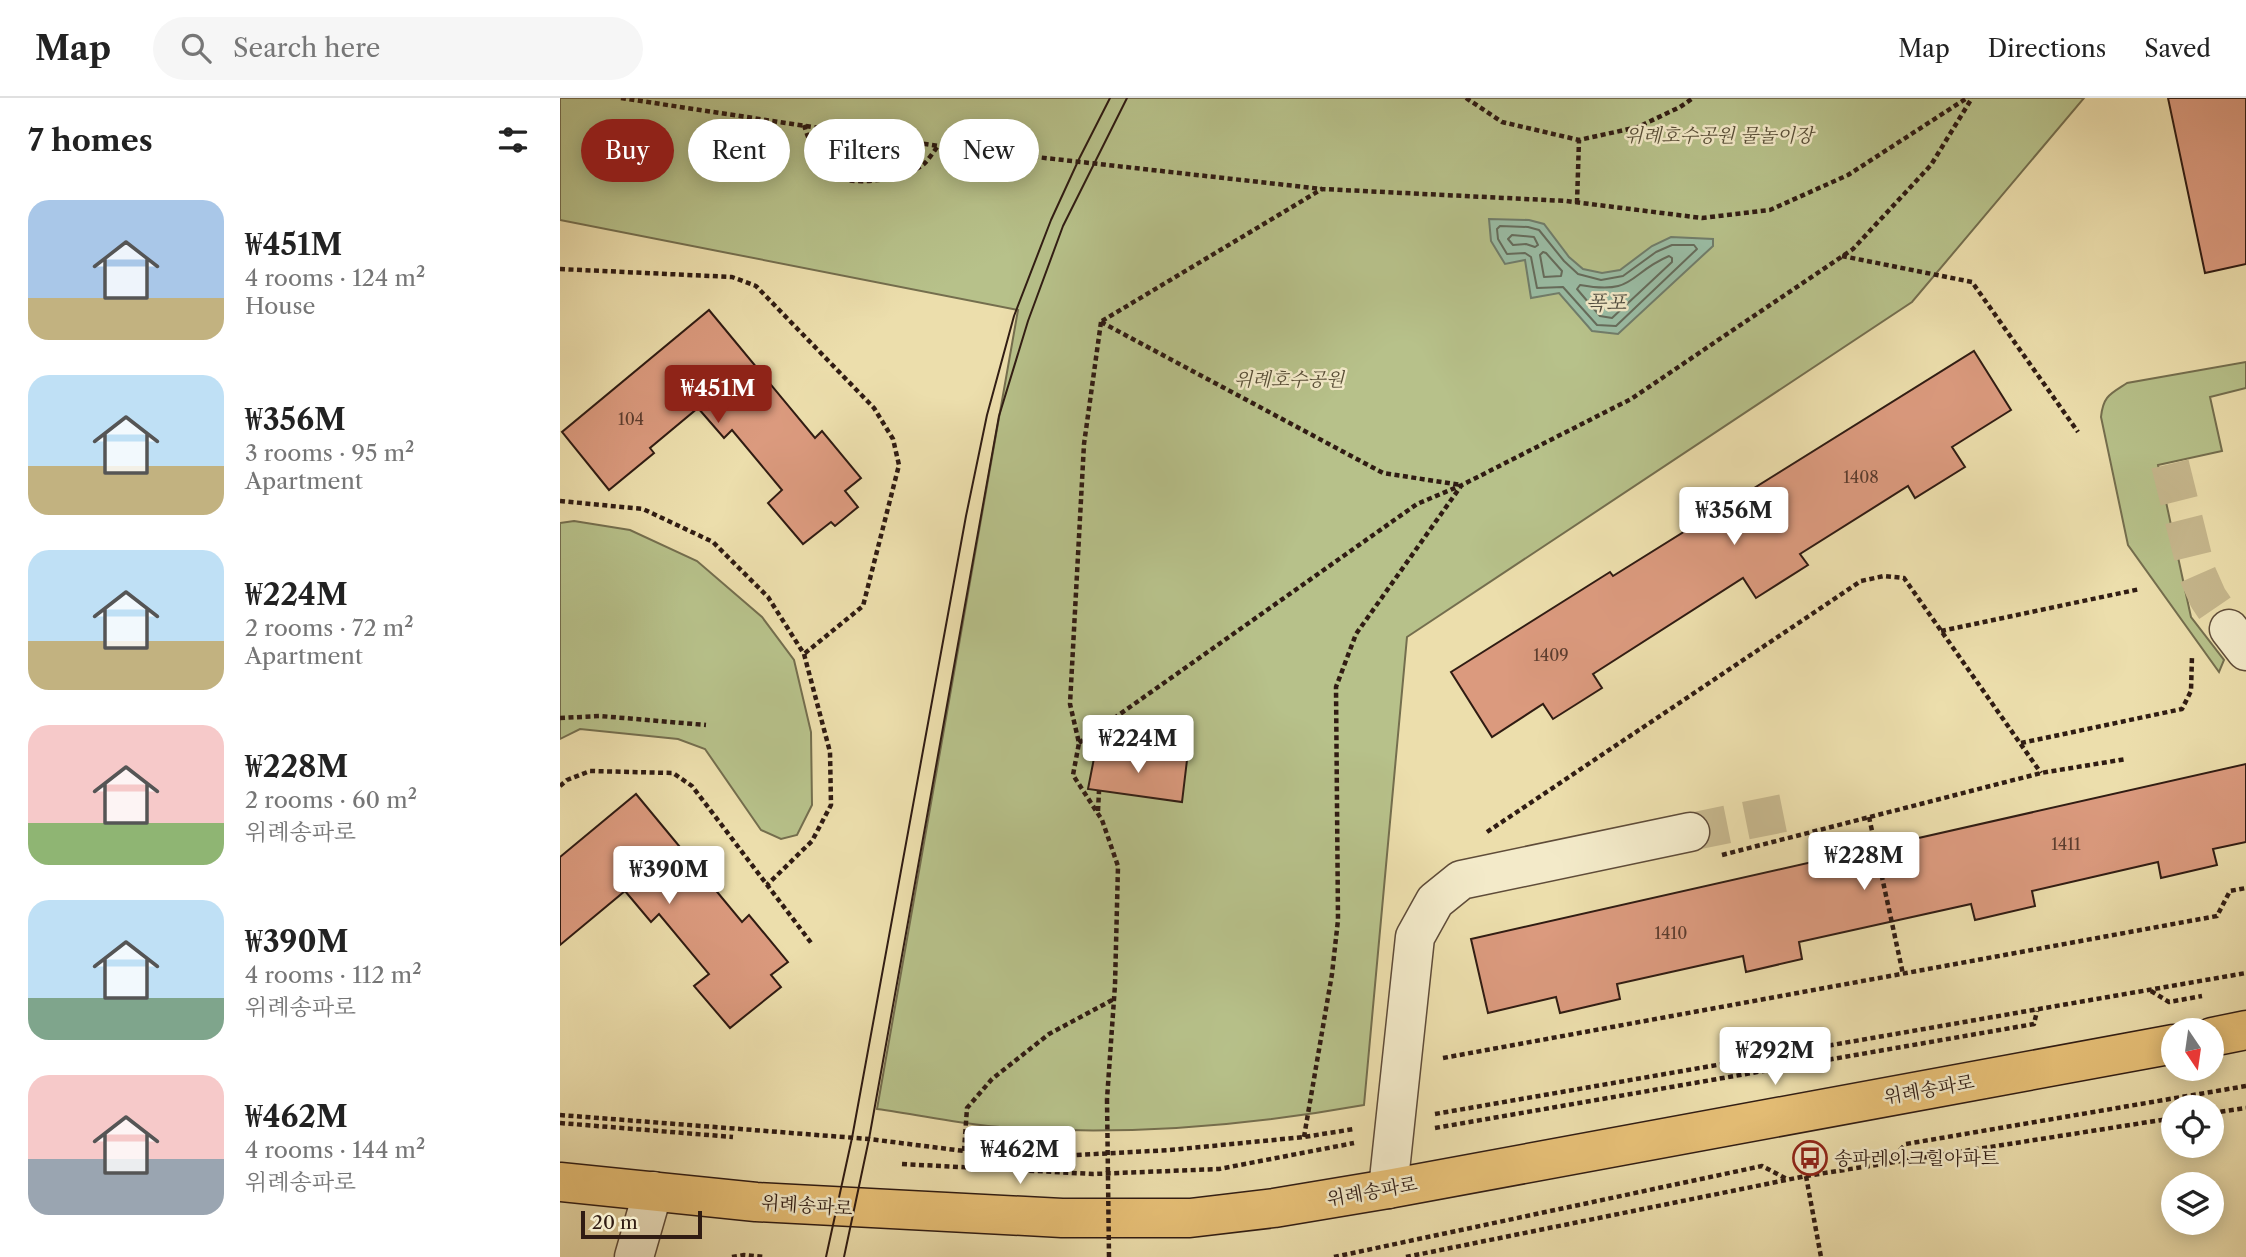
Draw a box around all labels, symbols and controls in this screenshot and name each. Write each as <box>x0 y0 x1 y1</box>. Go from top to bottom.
search box <box>153 17 643 80</box>
text: Map <box>35 28 111 69</box>
icon: search <box>177 29 215 67</box>
text: Search here <box>233 32 380 64</box>
text: Map <box>1898 34 1950 63</box>
text: Directions <box>1988 34 2106 63</box>
text: Saved <box>2144 34 2211 63</box>
chip: Buy <box>581 119 674 182</box>
chip: Rent <box>688 119 790 182</box>
chip: Filters <box>804 119 925 182</box>
chip: New <box>939 119 1039 182</box>
icon: filters <box>494 121 532 159</box>
text: 7 homes <box>28 122 153 159</box>
park label: 위례호수공원 물놀이장 <box>1625 124 1816 147</box>
text: ₩451M <box>245 226 342 263</box>
icon: home <box>84 228 168 312</box>
text: 4 rooms · 124 m² <box>245 264 425 292</box>
water label: 폭포 <box>1586 290 1628 315</box>
text: House <box>245 292 315 320</box>
pin: ₩451M <box>669 366 767 425</box>
park label: 위례호수공원 <box>1234 368 1346 391</box>
text: ₩451M <box>681 374 755 402</box>
text: ₩356M <box>245 401 346 438</box>
icon: home <box>84 403 168 487</box>
house number: 104 <box>618 409 644 429</box>
text: 3 rooms · 95 m² <box>245 439 414 467</box>
text: Apartment <box>245 467 363 495</box>
house number: 1408 <box>1843 467 1879 487</box>
pin: ₩356M <box>1685 488 1783 547</box>
text: ₩356M <box>1695 496 1773 524</box>
text: ₩224M <box>245 576 348 613</box>
icon: home <box>84 578 168 662</box>
text: 2 rooms · 72 m² <box>245 614 414 642</box>
text: Apartment <box>245 642 363 670</box>
house number: 1409 <box>1533 645 1569 665</box>
pin: ₩224M <box>1089 716 1187 775</box>
text: ₩224M <box>1099 724 1177 752</box>
text: ₩228M <box>245 748 348 785</box>
icon: home <box>84 753 168 837</box>
text: 2 rooms · 60 m² <box>245 786 417 814</box>
text: 위례송파로 <box>245 818 356 846</box>
pin: ₩228M <box>1815 832 1913 892</box>
house number: 1411 <box>2051 834 2081 854</box>
text: ₩228M <box>1824 841 1904 869</box>
pin: ₩390M <box>620 846 718 906</box>
text: ₩390M <box>629 855 709 883</box>
text: ₩390M <box>245 923 348 960</box>
house number: 1410 <box>1655 923 1687 943</box>
icon: home <box>84 928 168 1012</box>
text: 4 rooms · 112 m² <box>245 961 422 989</box>
text: 위례송파로 <box>245 993 356 1021</box>
north arrow <box>2161 1018 2224 1082</box>
map controls <box>2161 1018 2224 1235</box>
pin: ₩292M <box>1726 1028 1824 1087</box>
text: ₩292M <box>1736 1036 1814 1064</box>
street label: 위례송파로 <box>1882 1070 1976 1109</box>
button: locate <box>2161 1095 2224 1158</box>
text: ₩462M <box>245 1098 348 1135</box>
icon: home <box>84 1103 168 1187</box>
pin: ₩462M <box>971 1126 1069 1186</box>
text: ₩462M <box>981 1135 1059 1163</box>
text: 4 rooms · 144 m² <box>245 1136 425 1164</box>
bus stop icon: 송파레이크힐아파트 <box>1791 1139 1829 1177</box>
place label: 송파레이크힐아파트 <box>1834 1147 1999 1170</box>
text: 위례송파로 <box>245 1168 356 1196</box>
street label: 위례송파로 <box>1325 1172 1419 1211</box>
button: layers <box>2161 1172 2224 1235</box>
street label: 위례송파로 <box>760 1191 854 1220</box>
scale bar <box>581 1208 702 1240</box>
text: 20 m <box>592 1211 638 1234</box>

